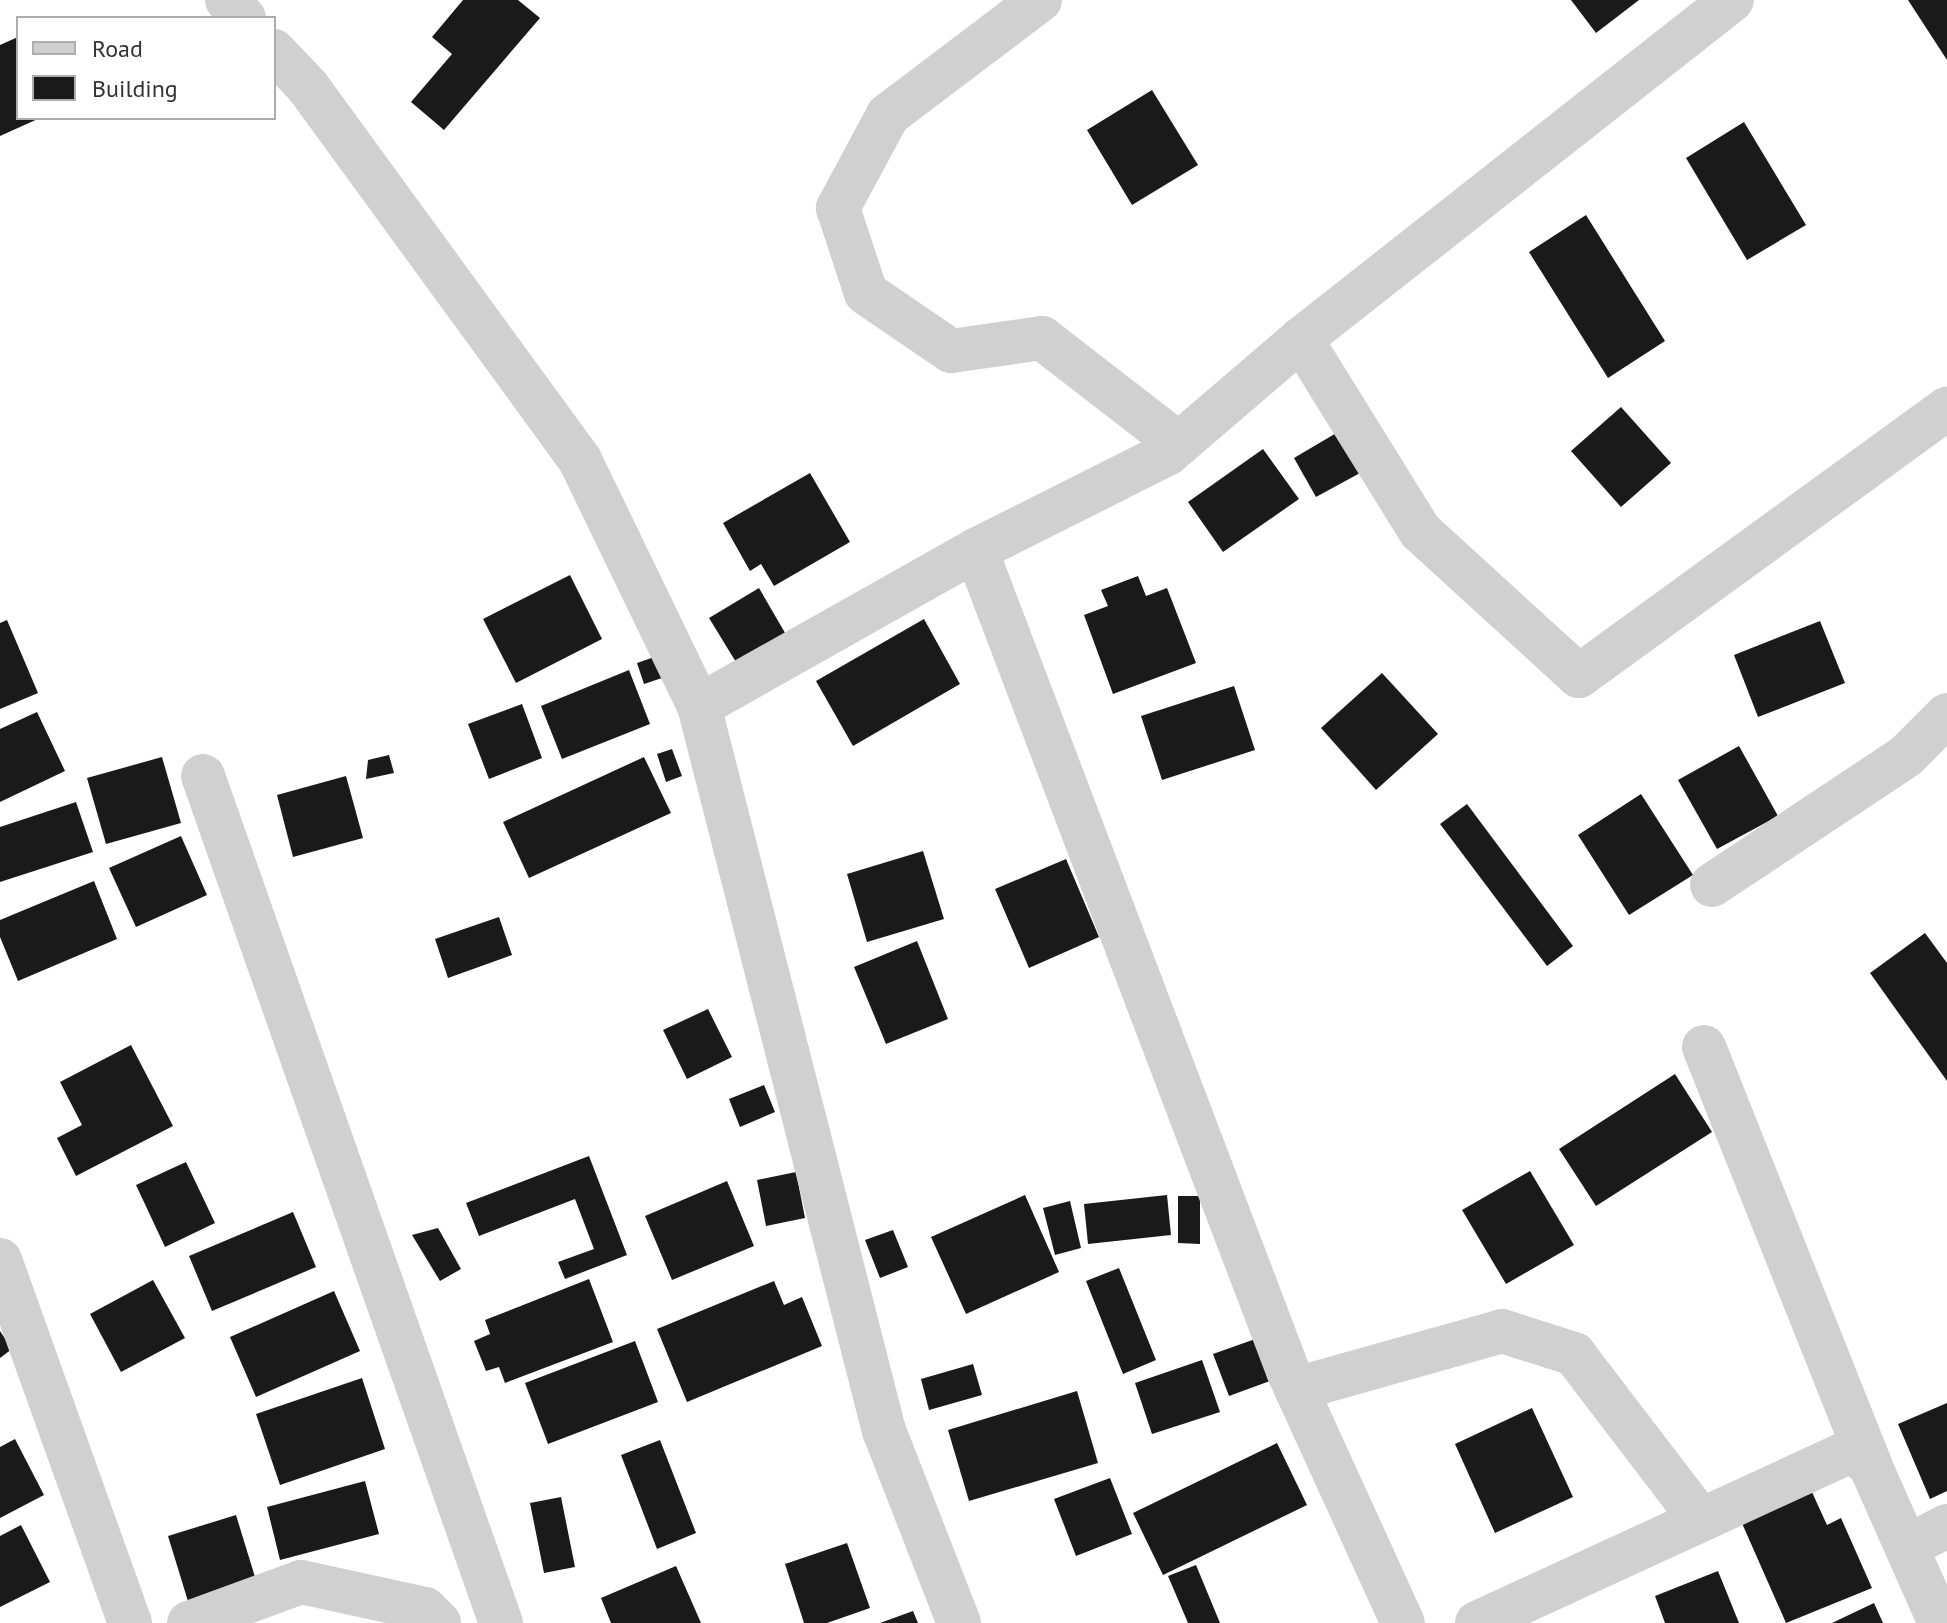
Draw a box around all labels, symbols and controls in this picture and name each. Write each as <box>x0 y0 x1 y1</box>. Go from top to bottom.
legend <box>16 16 276 120</box>
text: Road <box>92 33 143 64</box>
text: Building <box>92 73 178 104</box>

